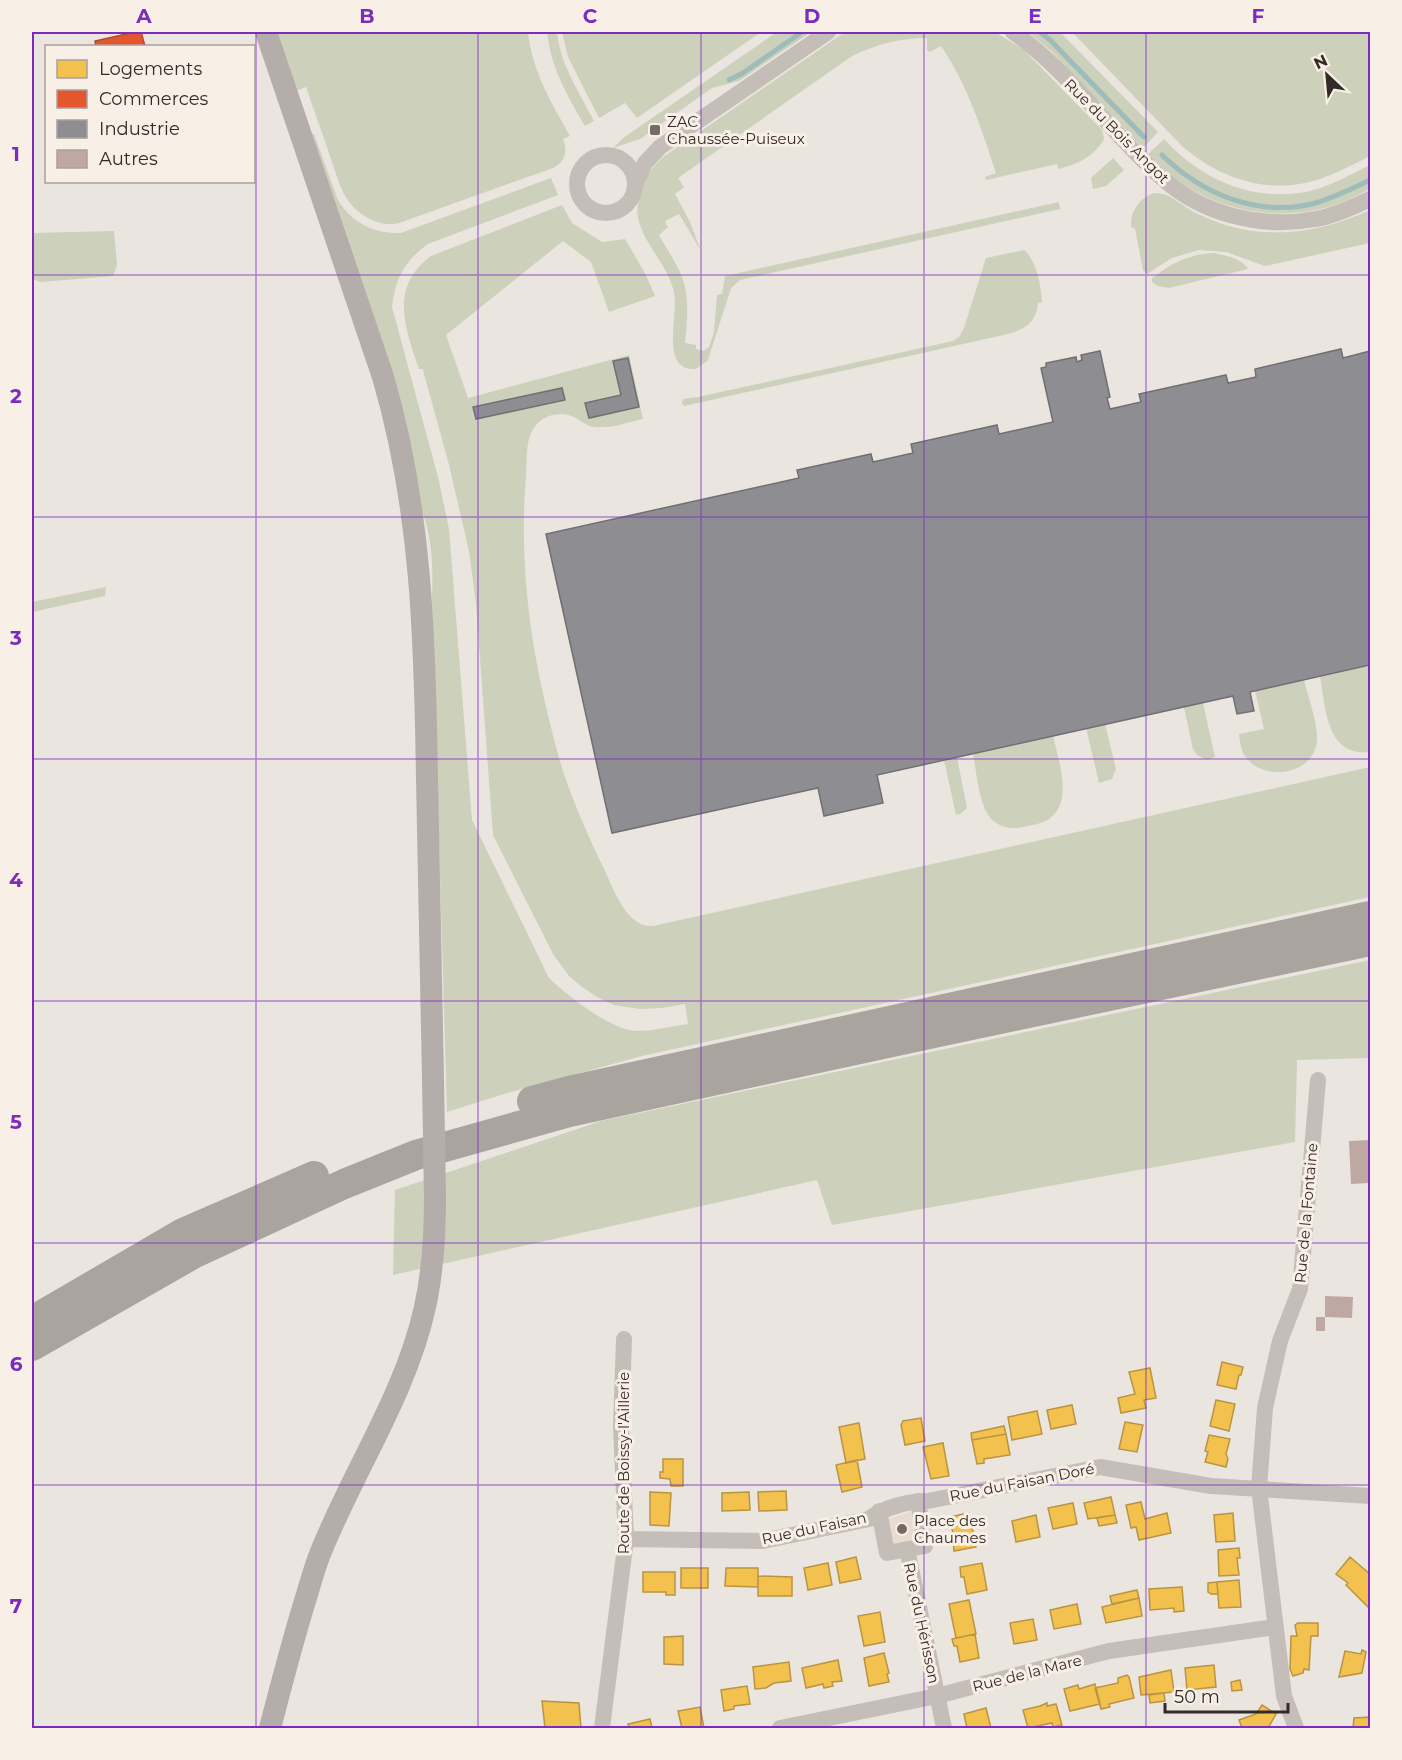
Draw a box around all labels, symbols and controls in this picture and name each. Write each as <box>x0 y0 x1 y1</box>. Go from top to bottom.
text: A <box>135 4 152 28</box>
text: B <box>359 4 375 28</box>
text: C <box>583 4 598 28</box>
text: D <box>804 4 820 28</box>
text: E <box>1028 4 1042 28</box>
text: F <box>1252 4 1265 28</box>
legend <box>45 45 255 183</box>
north arrow <box>1297 45 1357 105</box>
text: N <box>1311 51 1331 73</box>
text: Logements <box>99 58 202 80</box>
street label: Rue du Bois Angot <box>1061 75 1173 187</box>
text: Commerces <box>99 88 209 110</box>
place label: ZAC Chaussée-Puiseux <box>667 112 805 148</box>
text: Industrie <box>99 118 180 140</box>
marker: ZAC Chaussée-Puiseux <box>648 123 662 137</box>
text: 1 <box>12 142 20 166</box>
text: Autres <box>99 148 158 170</box>
text: 2 <box>10 384 22 408</box>
text: 3 <box>9 626 22 650</box>
text: 4 <box>9 868 23 892</box>
text: 5 <box>10 1110 22 1134</box>
street label: Rue de la Fontaine <box>1290 1142 1322 1284</box>
text: 6 <box>10 1352 23 1376</box>
street label: Route de Boissy-l'Aillerie <box>614 1372 633 1554</box>
street label: Rue du Faisan Doré <box>948 1459 1096 1505</box>
street label: Rue du Faisan <box>760 1508 868 1548</box>
place label: Place des Chaumes <box>914 1511 986 1547</box>
marker: Place des Chaumes <box>895 1522 909 1536</box>
street label: Rue du Hérisson <box>900 1561 944 1685</box>
text: 7 <box>10 1594 22 1618</box>
street label: Rue de la Mare <box>970 1650 1084 1696</box>
scale bar <box>1165 1676 1288 1714</box>
text: 50 m <box>1174 1686 1220 1708</box>

